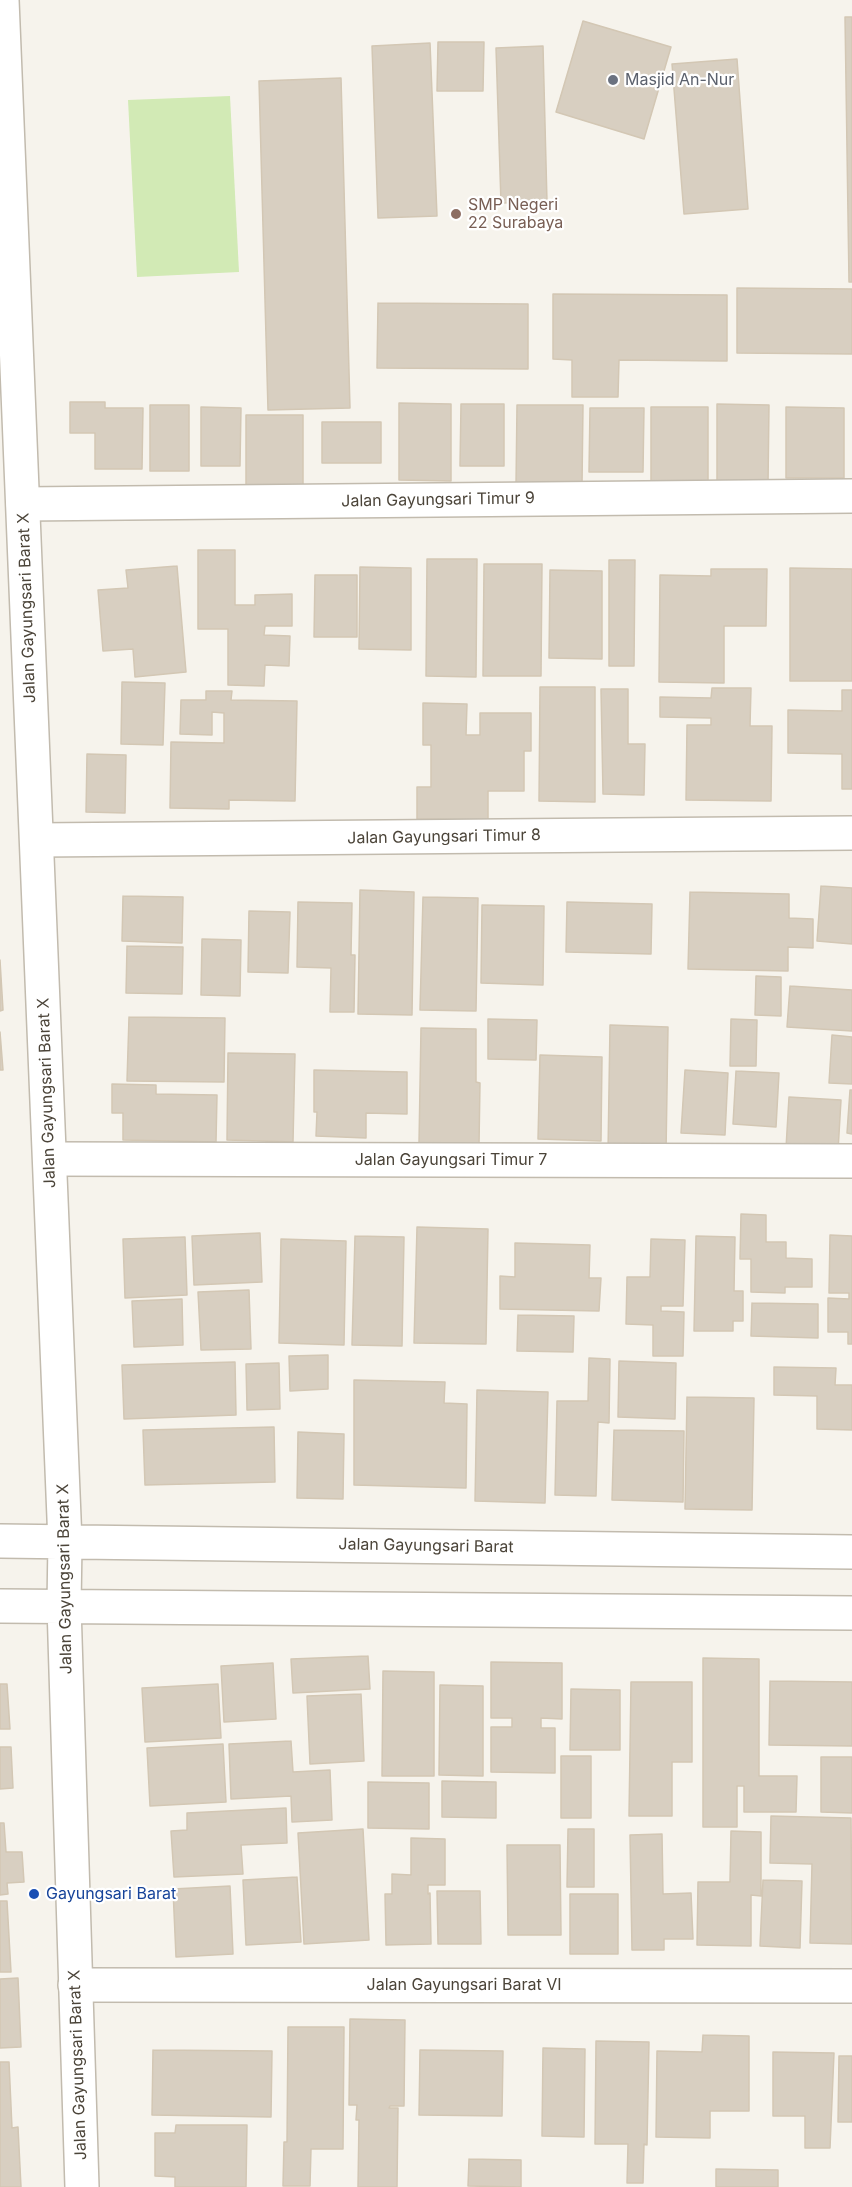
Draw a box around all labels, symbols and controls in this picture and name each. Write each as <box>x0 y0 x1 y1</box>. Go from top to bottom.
place label: Masjid An-Nur <box>625 70 734 90</box>
marker: Masjid An-Nur <box>606 73 620 87</box>
place label: SMP Negeri 22 Surabaya <box>468 195 563 233</box>
marker: SMP Negeri 22 Surabaya <box>449 207 463 221</box>
street label: Jalan Gayungsari Timur 9 <box>341 489 535 511</box>
street label: Jalan Gayungsari Barat X <box>14 512 40 704</box>
street label: Jalan Gayungsari Timur 8 <box>347 826 541 848</box>
street label: Jalan Gayungsari Barat X <box>34 997 60 1189</box>
street label: Jalan Gayungsari Timur 7 <box>355 1150 547 1170</box>
street label: Jalan Gayungsari Barat X <box>54 1484 76 1674</box>
street label: Jalan Gayungsari Barat <box>338 1535 514 1557</box>
place label: Gayungsari Barat <box>46 1884 176 1904</box>
marker: Gayungsari Barat <box>27 1887 41 1901</box>
street label: Jalan Gayungsari Barat X <box>65 1969 91 2161</box>
street label: Jalan Gayungsari Barat VI <box>367 1975 561 1995</box>

